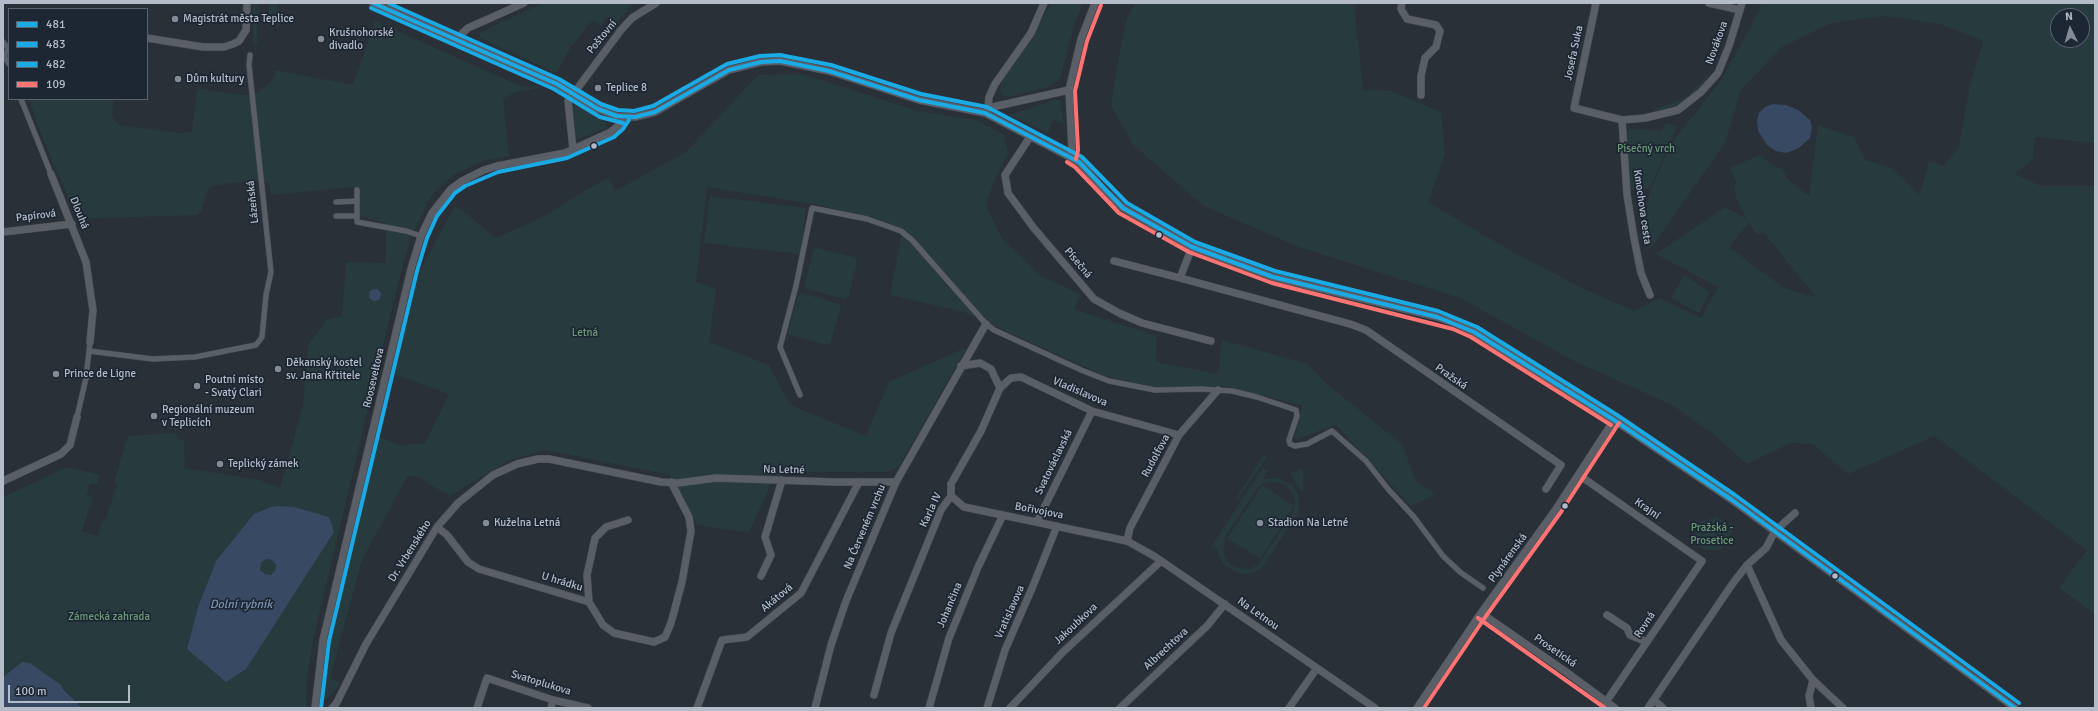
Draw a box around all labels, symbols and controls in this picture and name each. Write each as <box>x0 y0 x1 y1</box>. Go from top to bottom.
legend <box>8 8 148 100</box>
north arrow <box>2050 8 2090 48</box>
text: N <box>2065 10 2073 23</box>
place label: Magistrát města Teplice <box>183 12 294 26</box>
marker: Magistrát města Teplice <box>170 14 180 24</box>
text: 481 <box>46 17 65 32</box>
street label: Poštovní <box>584 17 620 57</box>
street label: Novákova <box>1703 20 1731 66</box>
street label: Josefa Suka <box>1562 24 1586 82</box>
place label: Krušnohorské divadlo <box>329 26 394 52</box>
marker: Krušnohorské divadlo <box>316 34 326 44</box>
text: 483 <box>46 37 65 52</box>
text: 482 <box>46 57 65 72</box>
place label: Dům kultury <box>186 72 244 86</box>
marker: Dům kultury <box>173 74 183 84</box>
text: 109 <box>46 77 65 92</box>
place label: Teplice 8 <box>606 81 647 95</box>
marker: Teplice 8 <box>593 83 603 93</box>
unlabelled marker <box>589 141 599 151</box>
park label: Písečný vrch <box>1617 142 1675 156</box>
street label: Kmochova cesta <box>1630 169 1654 245</box>
street label: Lázeňská <box>244 180 262 224</box>
street label: Dlouhá <box>67 195 91 231</box>
street label: Papírová <box>15 207 57 225</box>
unlabelled marker <box>1154 230 1164 240</box>
street label: Písečná <box>1061 245 1095 281</box>
park label: Letná <box>572 326 598 340</box>
street label: Rooseveltova <box>361 347 387 409</box>
place label: Děkanský kostel sv. Jana Křtitele <box>286 356 362 382</box>
street label: Pražská <box>1432 361 1470 393</box>
marker: Děkanský kostel sv. Jana Křtitele <box>273 364 283 374</box>
place label: Prince de Ligne <box>64 367 136 381</box>
marker: Prince de Ligne <box>51 369 61 379</box>
place label: Poutní místo - Svatý Clari <box>205 373 264 399</box>
street label: Vladislavova <box>1051 375 1109 409</box>
marker: Poutní místo - Svatý Clari <box>192 381 202 391</box>
place label: Regionální muzeum v Teplicích <box>162 403 254 429</box>
marker: Regionální muzeum v Teplicích <box>149 411 159 421</box>
street label: Svatováclavská <box>1033 427 1075 497</box>
street label: Rudolfova <box>1139 432 1173 480</box>
place label: Teplický zámek <box>228 457 299 471</box>
marker: Teplický zámek <box>215 459 225 469</box>
street label: Na Letné <box>763 463 805 477</box>
street label: Na Červeném vrchu <box>841 483 889 571</box>
street label: Karla IV <box>917 490 945 530</box>
street label: Krajní <box>1632 496 1662 522</box>
street label: Bořivojova <box>1014 500 1064 522</box>
unlabelled marker <box>1560 501 1570 511</box>
place label: Kuželna Letná <box>494 516 560 530</box>
place label: Stadion Na Letné <box>1268 516 1348 530</box>
street label: Dr. Vrbenského <box>386 518 434 584</box>
marker: Kuželna Letná <box>481 518 491 528</box>
marker: Stadion Na Letné <box>1255 518 1265 528</box>
park label: Pražská - Prosetice <box>1690 521 1734 547</box>
street label: Plynárenská <box>1486 531 1530 585</box>
street label: U hrádku <box>540 569 584 595</box>
unlabelled marker <box>1830 571 1840 581</box>
street label: Johančina <box>935 580 965 630</box>
street label: Akátová <box>758 581 796 615</box>
street label: Vratislavova <box>992 583 1028 641</box>
street label: Na Letnou <box>1235 595 1281 633</box>
water label: Dolní rybník <box>210 598 272 612</box>
street label: Jakoubkova <box>1052 601 1100 647</box>
street label: Rovná <box>1632 609 1658 641</box>
park label: Zámecká zahrada <box>68 610 150 624</box>
street label: Albrechtova <box>1141 625 1191 673</box>
street label: Prosetická <box>1531 632 1579 670</box>
street label: Svatoplukova <box>509 668 573 698</box>
scale bar <box>10 677 132 703</box>
text: 100 m <box>15 684 47 699</box>

